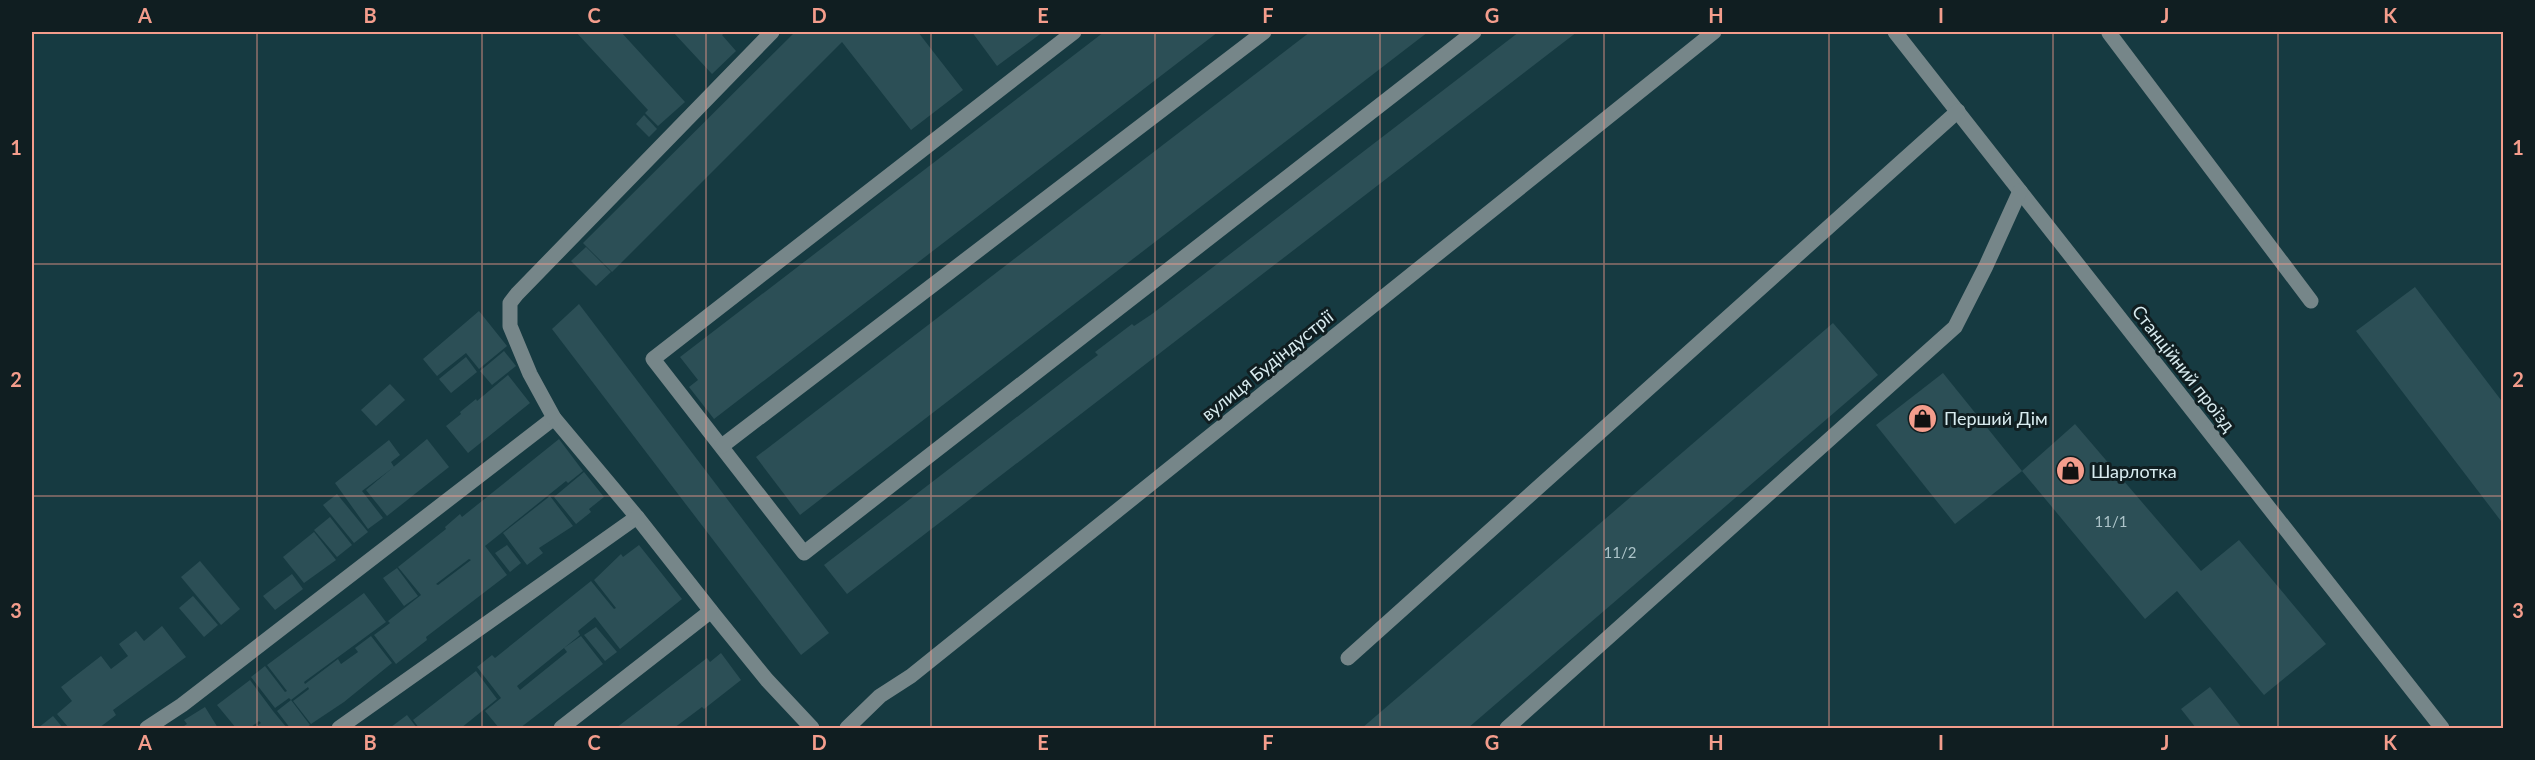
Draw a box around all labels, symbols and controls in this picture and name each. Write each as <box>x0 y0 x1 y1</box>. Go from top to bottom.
text: A <box>137 3 152 27</box>
text: B <box>363 3 377 27</box>
text: C <box>587 3 601 27</box>
text: D <box>811 3 827 27</box>
text: E <box>1037 3 1049 27</box>
text: F <box>1262 3 1274 27</box>
text: G <box>1485 3 1499 27</box>
text: H <box>1708 3 1724 27</box>
text: I <box>1938 3 1944 27</box>
text: J <box>2161 3 2169 27</box>
text: K <box>2383 3 2397 27</box>
text: 1 <box>10 135 22 159</box>
text: 1 <box>2512 135 2524 159</box>
street label: Станційний проїзд <box>2128 300 2240 436</box>
street label: вулиця Будіндустрії <box>1197 305 1338 425</box>
text: 2 <box>10 367 22 391</box>
text: 2 <box>2512 367 2524 391</box>
shop icon: Перший Дім <box>1907 402 1939 434</box>
place label: Перший Дім <box>1944 407 2048 429</box>
shop icon: Шарлотка <box>2054 455 2086 487</box>
place label: Шарлотка <box>2091 460 2177 482</box>
house number: 11/1 <box>2095 512 2127 530</box>
house number: 11/2 <box>1604 543 1636 561</box>
text: 3 <box>10 598 22 622</box>
text: 3 <box>2512 598 2524 622</box>
text: A <box>137 730 152 754</box>
text: B <box>363 730 377 754</box>
text: C <box>587 730 601 754</box>
text: D <box>811 730 827 754</box>
text: E <box>1037 730 1049 754</box>
text: F <box>1262 730 1274 754</box>
text: G <box>1485 730 1499 754</box>
text: H <box>1708 730 1724 754</box>
text: I <box>1938 730 1944 754</box>
text: J <box>2161 730 2169 754</box>
text: K <box>2383 730 2397 754</box>

